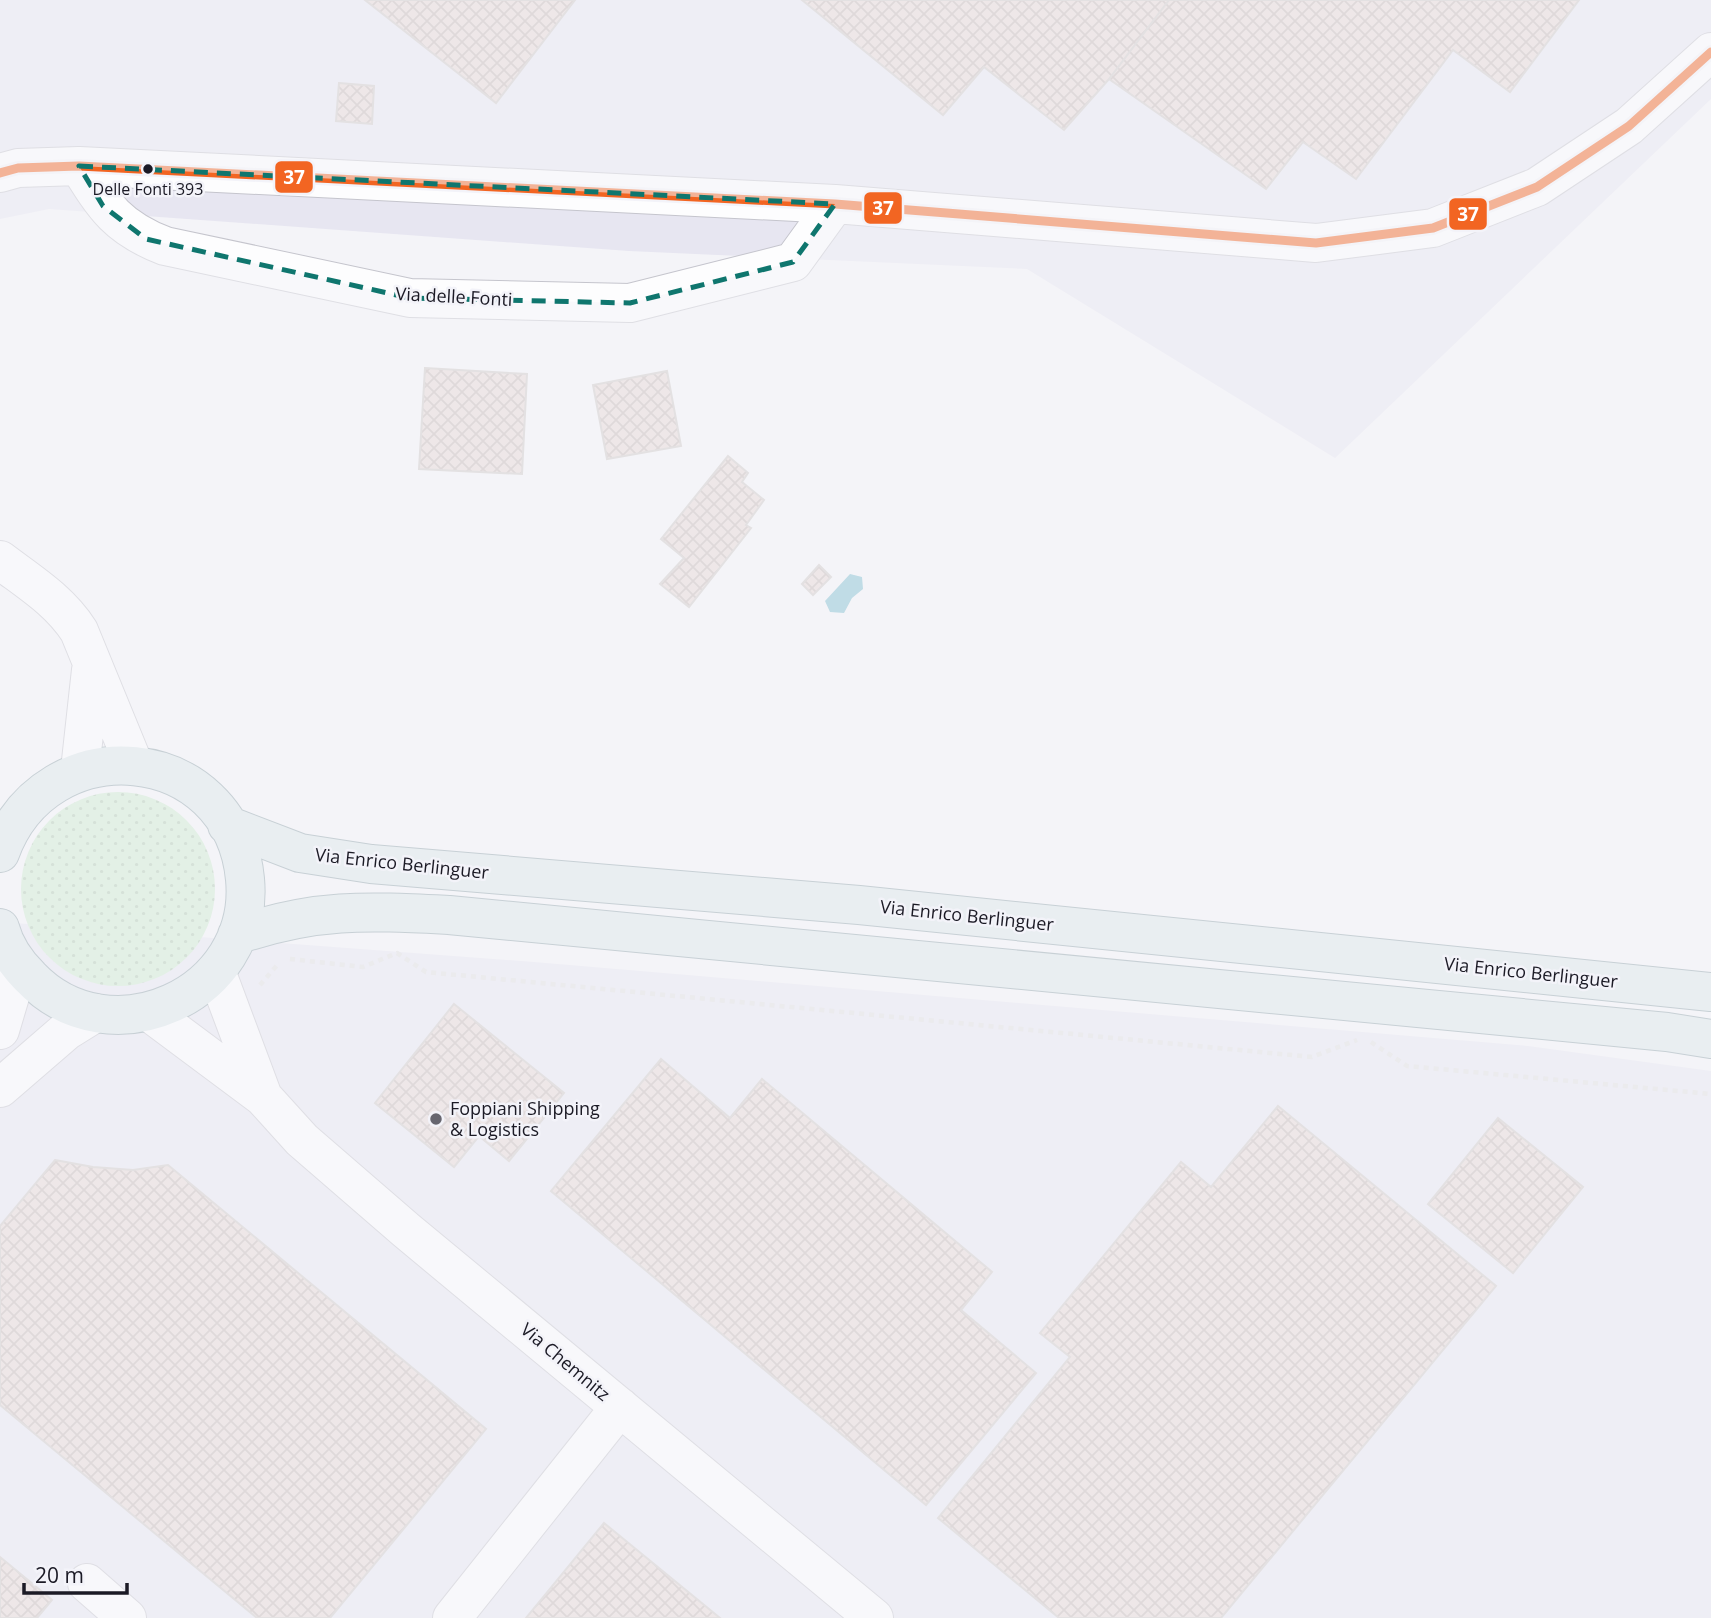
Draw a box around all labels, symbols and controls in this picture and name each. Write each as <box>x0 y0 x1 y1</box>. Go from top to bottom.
line badge: 37 <box>274 160 314 194</box>
marker: Delle Fonti 393 <box>141 162 155 176</box>
text: 37 <box>283 164 305 190</box>
place label: Delle Fonti 393 <box>93 178 203 200</box>
line badge: 37 <box>863 191 903 225</box>
text: 37 <box>872 195 894 221</box>
line badge: 37 <box>1448 197 1488 231</box>
text: 37 <box>1457 201 1479 227</box>
street label: Via delle Fonti <box>395 281 513 311</box>
street label: Via Enrico Berlinguer <box>314 842 491 884</box>
street label: Via Enrico Berlinguer <box>879 894 1056 936</box>
street label: Via Enrico Berlinguer <box>1443 951 1620 993</box>
place label: Foppiani Shipping & Logistics <box>450 1096 600 1141</box>
marker: Foppiani Shipping & Logistics <box>428 1111 444 1127</box>
street label: Via Chemnitz <box>516 1317 615 1406</box>
scale bar <box>24 1552 128 1596</box>
text: 20 m <box>35 1561 84 1589</box>

